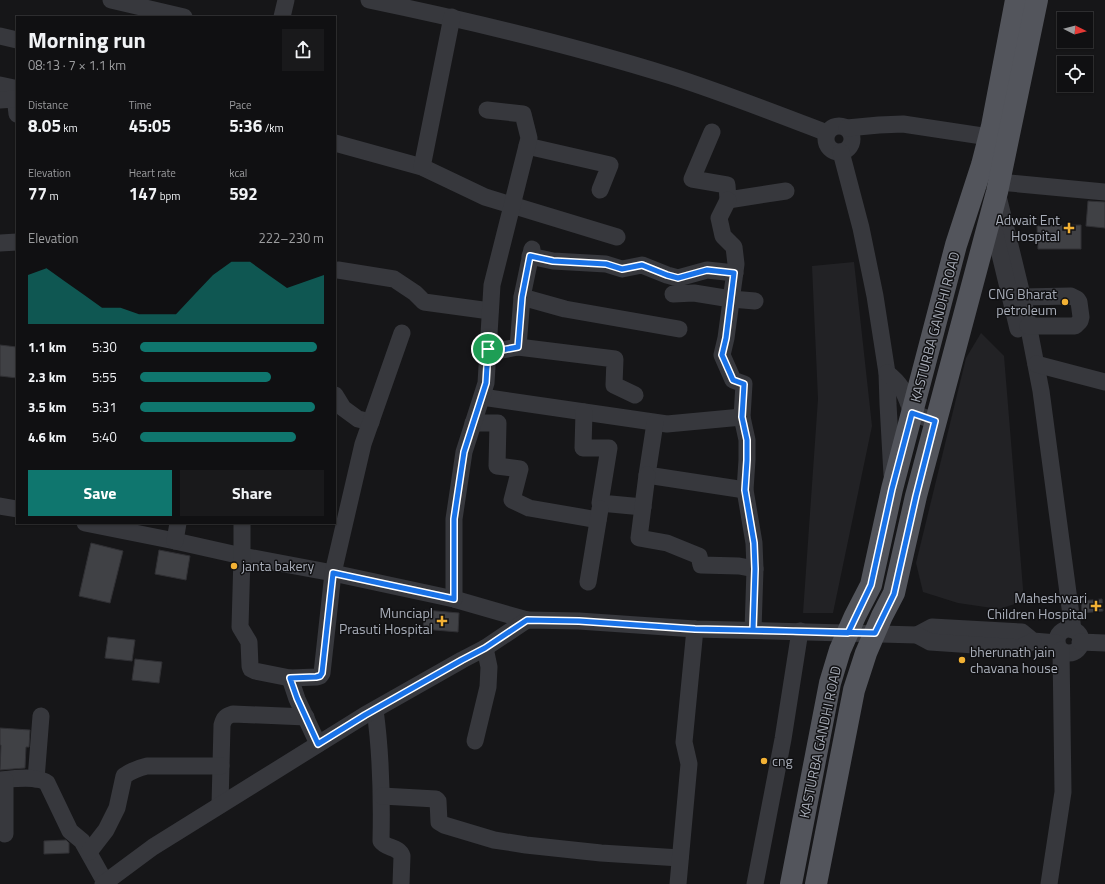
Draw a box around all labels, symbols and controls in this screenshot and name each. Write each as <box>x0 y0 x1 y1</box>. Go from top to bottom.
north arrow <box>1057 12 1093 48</box>
map controls <box>1057 12 1093 92</box>
text: Morning run <box>28 23 146 57</box>
button: share <box>282 29 324 71</box>
text: 08:13 · 7 × 1.1 km <box>28 55 126 75</box>
button: locate <box>1057 56 1093 92</box>
text: Distance <box>28 97 68 113</box>
text: Time <box>129 97 152 113</box>
text: Pace <box>229 97 252 113</box>
text: 8.05 <box>28 113 61 139</box>
text: 45:05 <box>129 113 171 139</box>
text: 5:36 <box>229 113 262 139</box>
text: km <box>61 120 78 136</box>
text: /km <box>262 120 284 136</box>
text: Elevation <box>28 165 71 181</box>
text: Heart rate <box>129 165 176 181</box>
text: kcal <box>229 165 247 181</box>
text: 77 <box>28 181 47 207</box>
text: 147 <box>129 181 157 207</box>
text: 592 <box>229 181 258 207</box>
text: m <box>47 188 59 204</box>
text: bpm <box>157 188 180 204</box>
place label: Adwait Ent Hospital <box>996 209 1060 246</box>
marker: Adwait Ent Hospital <box>1063 222 1075 234</box>
text: Elevation <box>28 228 79 248</box>
text: 222–230 m <box>258 228 324 248</box>
street label: KASTURBA GANDHI ROAD <box>904 249 965 405</box>
place label: CNG Bharat petroleum <box>988 283 1057 320</box>
marker: CNG Bharat petroleum <box>1060 297 1070 307</box>
pin <box>471 332 505 366</box>
text: 1.1 km <box>28 337 66 357</box>
text: 5:30 <box>92 337 117 357</box>
icon: arrive <box>477 338 499 360</box>
text: 2.3 km <box>28 367 66 387</box>
text: 5:55 <box>92 367 117 387</box>
text: 3.5 km <box>28 397 66 417</box>
text: 5:31 <box>92 397 117 417</box>
text: 4.6 km <box>28 427 66 447</box>
text: 5:40 <box>92 427 117 447</box>
button: Save <box>28 470 172 516</box>
button: Share <box>180 470 324 516</box>
place label: janta bakery <box>241 555 314 576</box>
marker: janta bakery <box>229 561 239 571</box>
place label: Maheshwari Children Hospital <box>987 587 1087 624</box>
marker: Maheshwari Children Hospital <box>1090 600 1102 612</box>
place label: Munciapl Prasuti Hospital <box>339 602 433 639</box>
marker: Munciapl Prasuti Hospital <box>436 615 448 627</box>
place label: bherunath jain chavana house <box>970 641 1058 678</box>
marker: bherunath jain chavana house <box>957 655 967 665</box>
street label: KASTURBA GANDHI ROAD <box>793 664 846 820</box>
place label: cng <box>772 750 793 771</box>
marker: cng <box>759 756 769 766</box>

